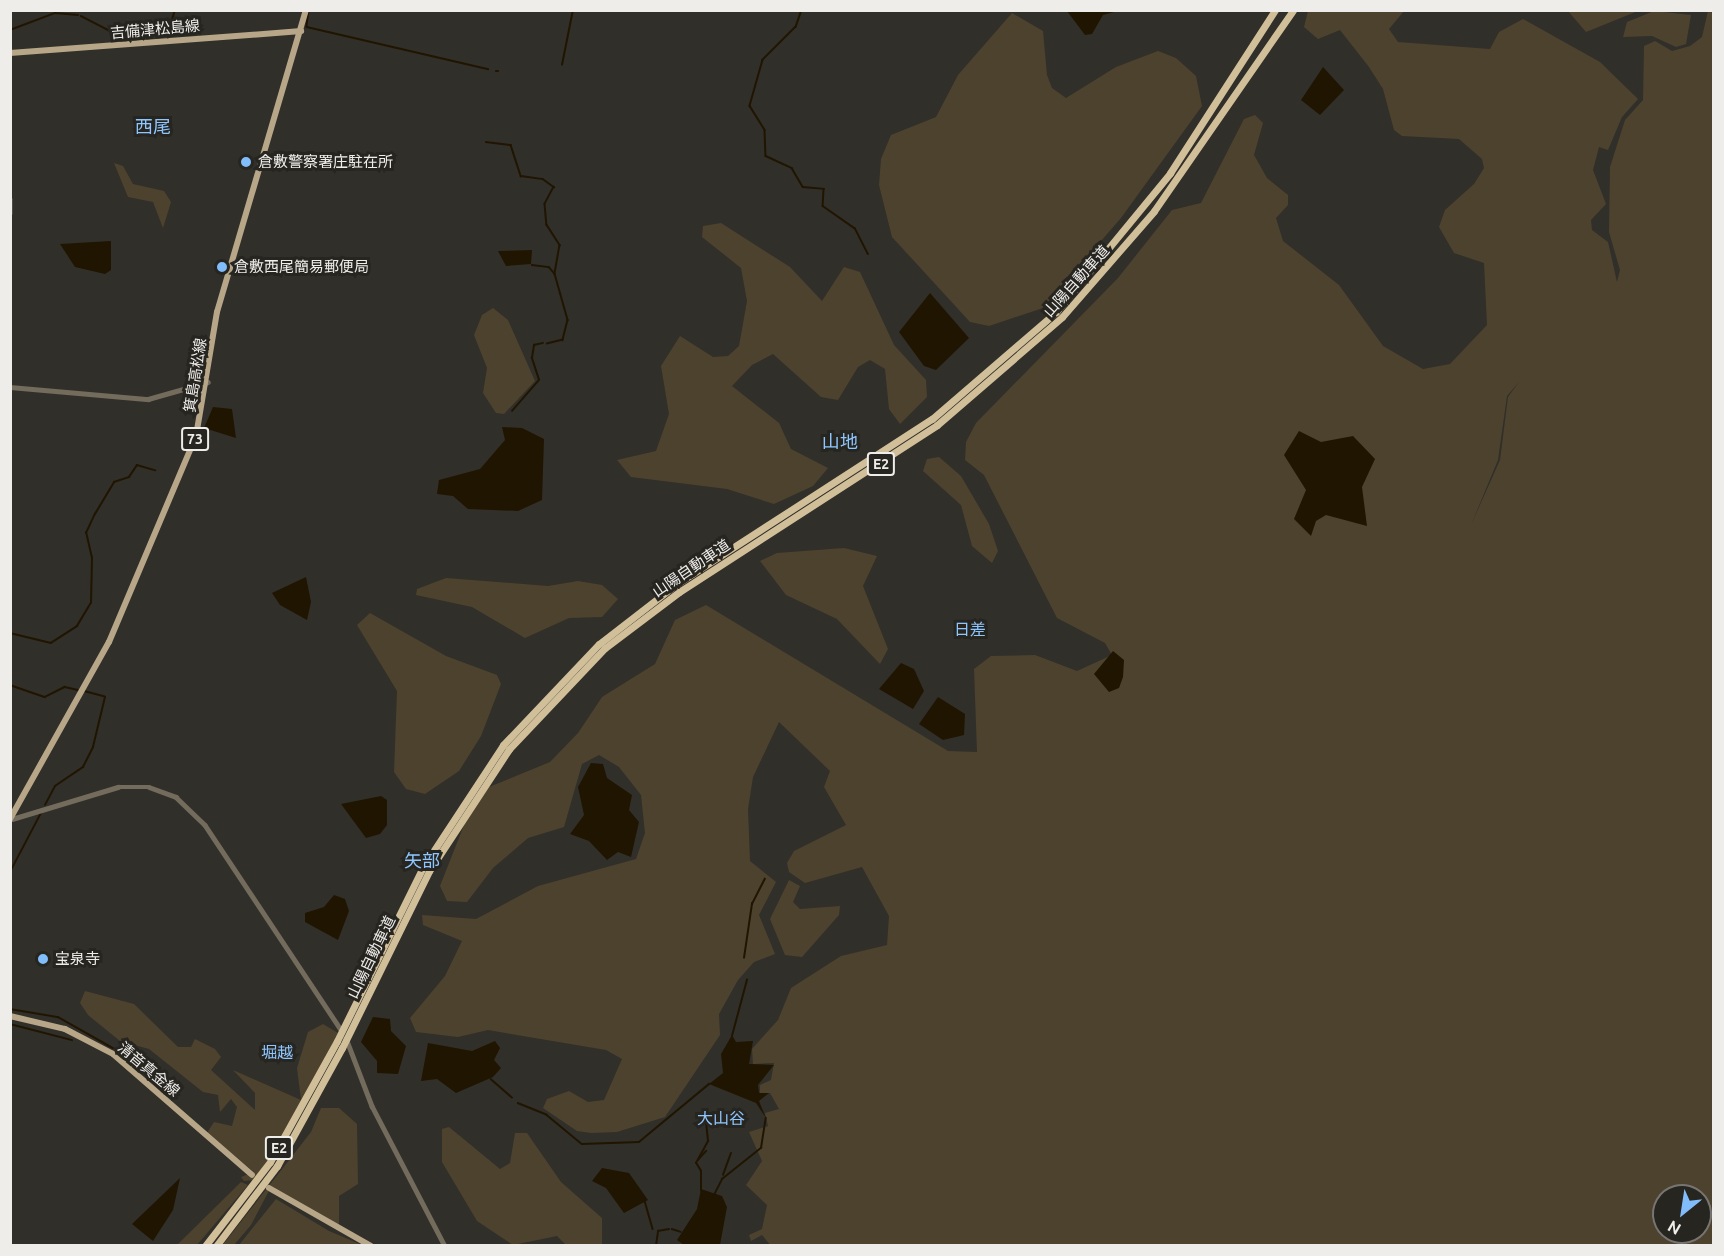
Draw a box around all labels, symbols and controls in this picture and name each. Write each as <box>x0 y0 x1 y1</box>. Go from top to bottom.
street label: 吉備津松島線 <box>109 16 201 42</box>
district label: 西尾 <box>135 115 171 137</box>
place label: 倉敷警察署庄駐在所 <box>258 153 393 171</box>
marker: 倉敷警察署庄駐在所 <box>239 155 253 169</box>
street label: 山陽自動車道 <box>1039 242 1113 320</box>
place label: 倉敷西尾簡易郵便局 <box>234 258 369 276</box>
marker: 倉敷西尾簡易郵便局 <box>215 260 229 274</box>
street label: 箕島高松線 <box>180 337 210 413</box>
road number: 73 <box>180 428 210 450</box>
district label: 山地 <box>822 430 858 452</box>
road number: E2 <box>866 453 896 475</box>
street label: 山陽自動車道 <box>649 535 733 601</box>
district label: 日差 <box>954 619 986 639</box>
district label: 矢部 <box>404 849 440 871</box>
street label: 山陽自動車道 <box>343 913 399 1001</box>
place label: 宝泉寺 <box>55 950 100 968</box>
marker: 宝泉寺 <box>36 952 50 966</box>
street label: 清音真金線 <box>114 1038 184 1100</box>
district label: 堀越 <box>261 1042 293 1062</box>
district label: 大山谷 <box>697 1108 745 1128</box>
road number: E2 <box>264 1137 294 1159</box>
north arrow <box>1652 1184 1712 1244</box>
text: N <box>1664 1217 1684 1239</box>

